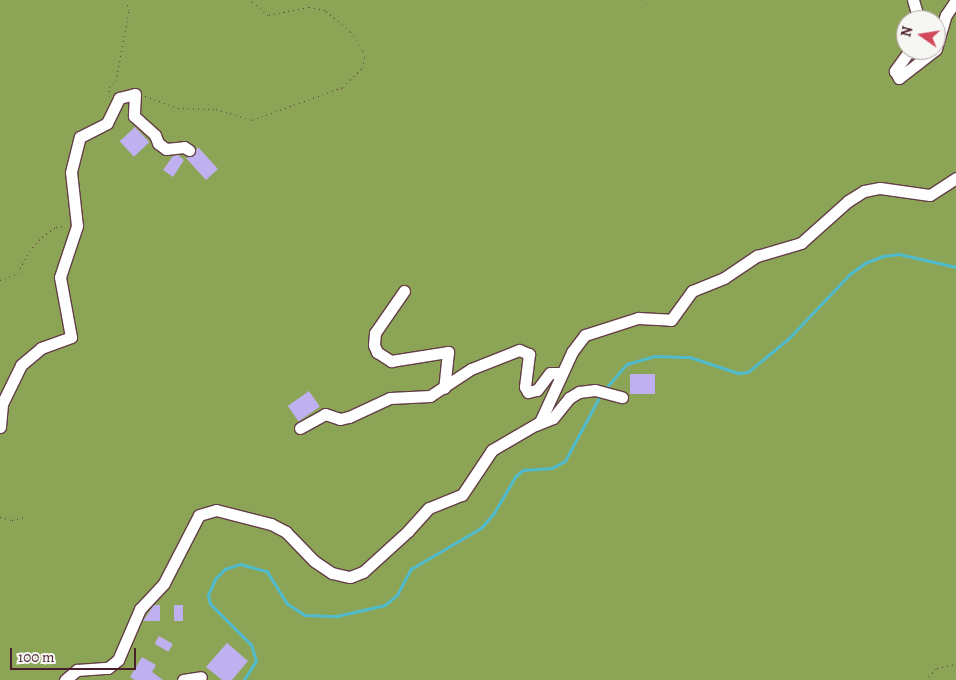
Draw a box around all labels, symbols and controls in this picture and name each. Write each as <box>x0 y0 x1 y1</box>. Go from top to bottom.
north arrow <box>896 10 946 60</box>
text: N <box>896 25 917 39</box>
scale bar <box>12 638 139 670</box>
text: 100 m <box>18 647 55 667</box>

